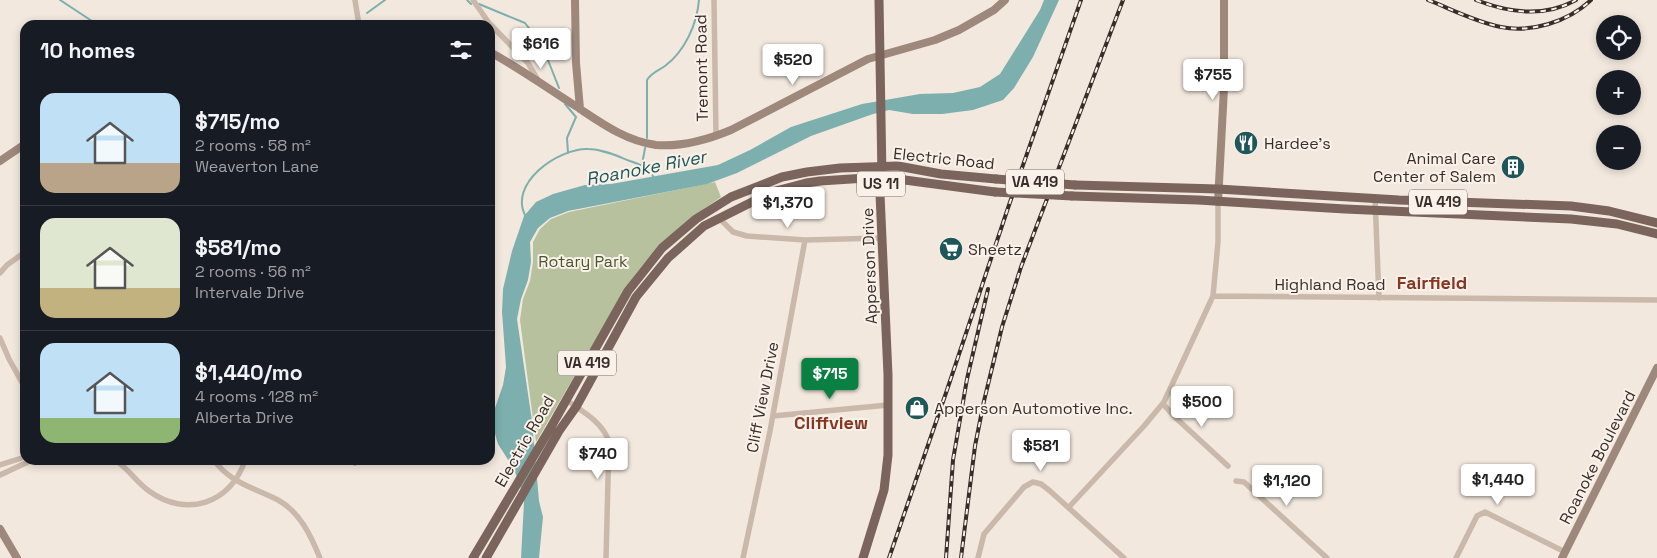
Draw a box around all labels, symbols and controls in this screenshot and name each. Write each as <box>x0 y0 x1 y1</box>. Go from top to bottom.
street label: Tremont Road <box>690 14 713 122</box>
map controls <box>1596 15 1641 170</box>
button: locate <box>1596 15 1641 60</box>
pin: $616 <box>511 28 571 70</box>
text: $616 <box>523 33 559 54</box>
icon: filters <box>447 36 475 64</box>
text: 10 homes <box>40 37 135 64</box>
pin: $520 <box>763 44 823 86</box>
text: $520 <box>773 49 813 70</box>
pin: $755 <box>1183 58 1243 101</box>
text: $755 <box>1194 64 1232 85</box>
button: + <box>1596 70 1641 115</box>
text: $715/mo <box>195 108 280 135</box>
icon: home <box>80 113 140 173</box>
button: − <box>1596 125 1641 170</box>
restaurant icon: Hardee's <box>1233 130 1259 156</box>
place label: Hardee's <box>1264 133 1331 154</box>
text: 2 rooms · 58 m² <box>195 135 311 156</box>
street label: Electric Road <box>892 143 996 174</box>
water label: Roanoke River <box>584 144 710 190</box>
place label: Animal Care Center of Salem <box>1373 148 1496 187</box>
building icon: Animal Care Center of Salem <box>1500 154 1526 180</box>
text: Weaverton Lane <box>195 156 319 177</box>
road number: VA 419 <box>1006 170 1064 194</box>
road number: US 11 <box>857 172 905 196</box>
pin: $1,370 <box>747 186 829 229</box>
road number: VA 419 <box>1409 190 1467 214</box>
text: $1,370 <box>763 192 813 213</box>
street label: Apperson Drive <box>857 207 882 325</box>
text: $581/mo <box>195 234 281 261</box>
supermarket icon: Sheetz <box>938 236 964 262</box>
icon: home <box>80 238 140 298</box>
place label: Sheetz <box>968 239 1022 260</box>
park label: Rotary Park <box>538 251 628 272</box>
text: 2 rooms · 56 m² <box>195 261 311 282</box>
district label: Fairfield <box>1397 271 1467 294</box>
street label: Highland Road <box>1274 274 1386 295</box>
text: Intervale Drive <box>195 282 304 303</box>
street label: Cliff View Drive <box>741 340 784 454</box>
road number: VA 419 <box>558 350 616 376</box>
pin: $715 <box>800 358 860 400</box>
text: $1,440/mo <box>195 359 303 386</box>
icon: home <box>80 363 140 423</box>
text: $715 <box>812 363 848 384</box>
text: 4 rooms · 128 m² <box>195 386 318 407</box>
pin: $500 <box>1172 386 1232 428</box>
street label: Roanoke Boulevard <box>1555 387 1640 528</box>
text: $500 <box>1182 391 1222 412</box>
street label: Electric Road <box>490 392 559 491</box>
shop icon: Apperson Automotive Inc. <box>904 395 930 421</box>
place label: Apperson Automotive Inc. <box>934 398 1133 419</box>
text: Alberta Drive <box>195 407 294 428</box>
district label: Cliffview <box>794 411 868 434</box>
pin: $581 <box>1011 430 1071 472</box>
text: $581 <box>1023 435 1059 456</box>
pin: $740 <box>568 438 628 480</box>
text: $740 <box>579 443 617 464</box>
pin: $1,120 <box>1246 464 1328 507</box>
pin: $1,440 <box>1457 464 1539 506</box>
text: $1,440 <box>1472 469 1524 490</box>
text: $1,120 <box>1263 470 1311 491</box>

